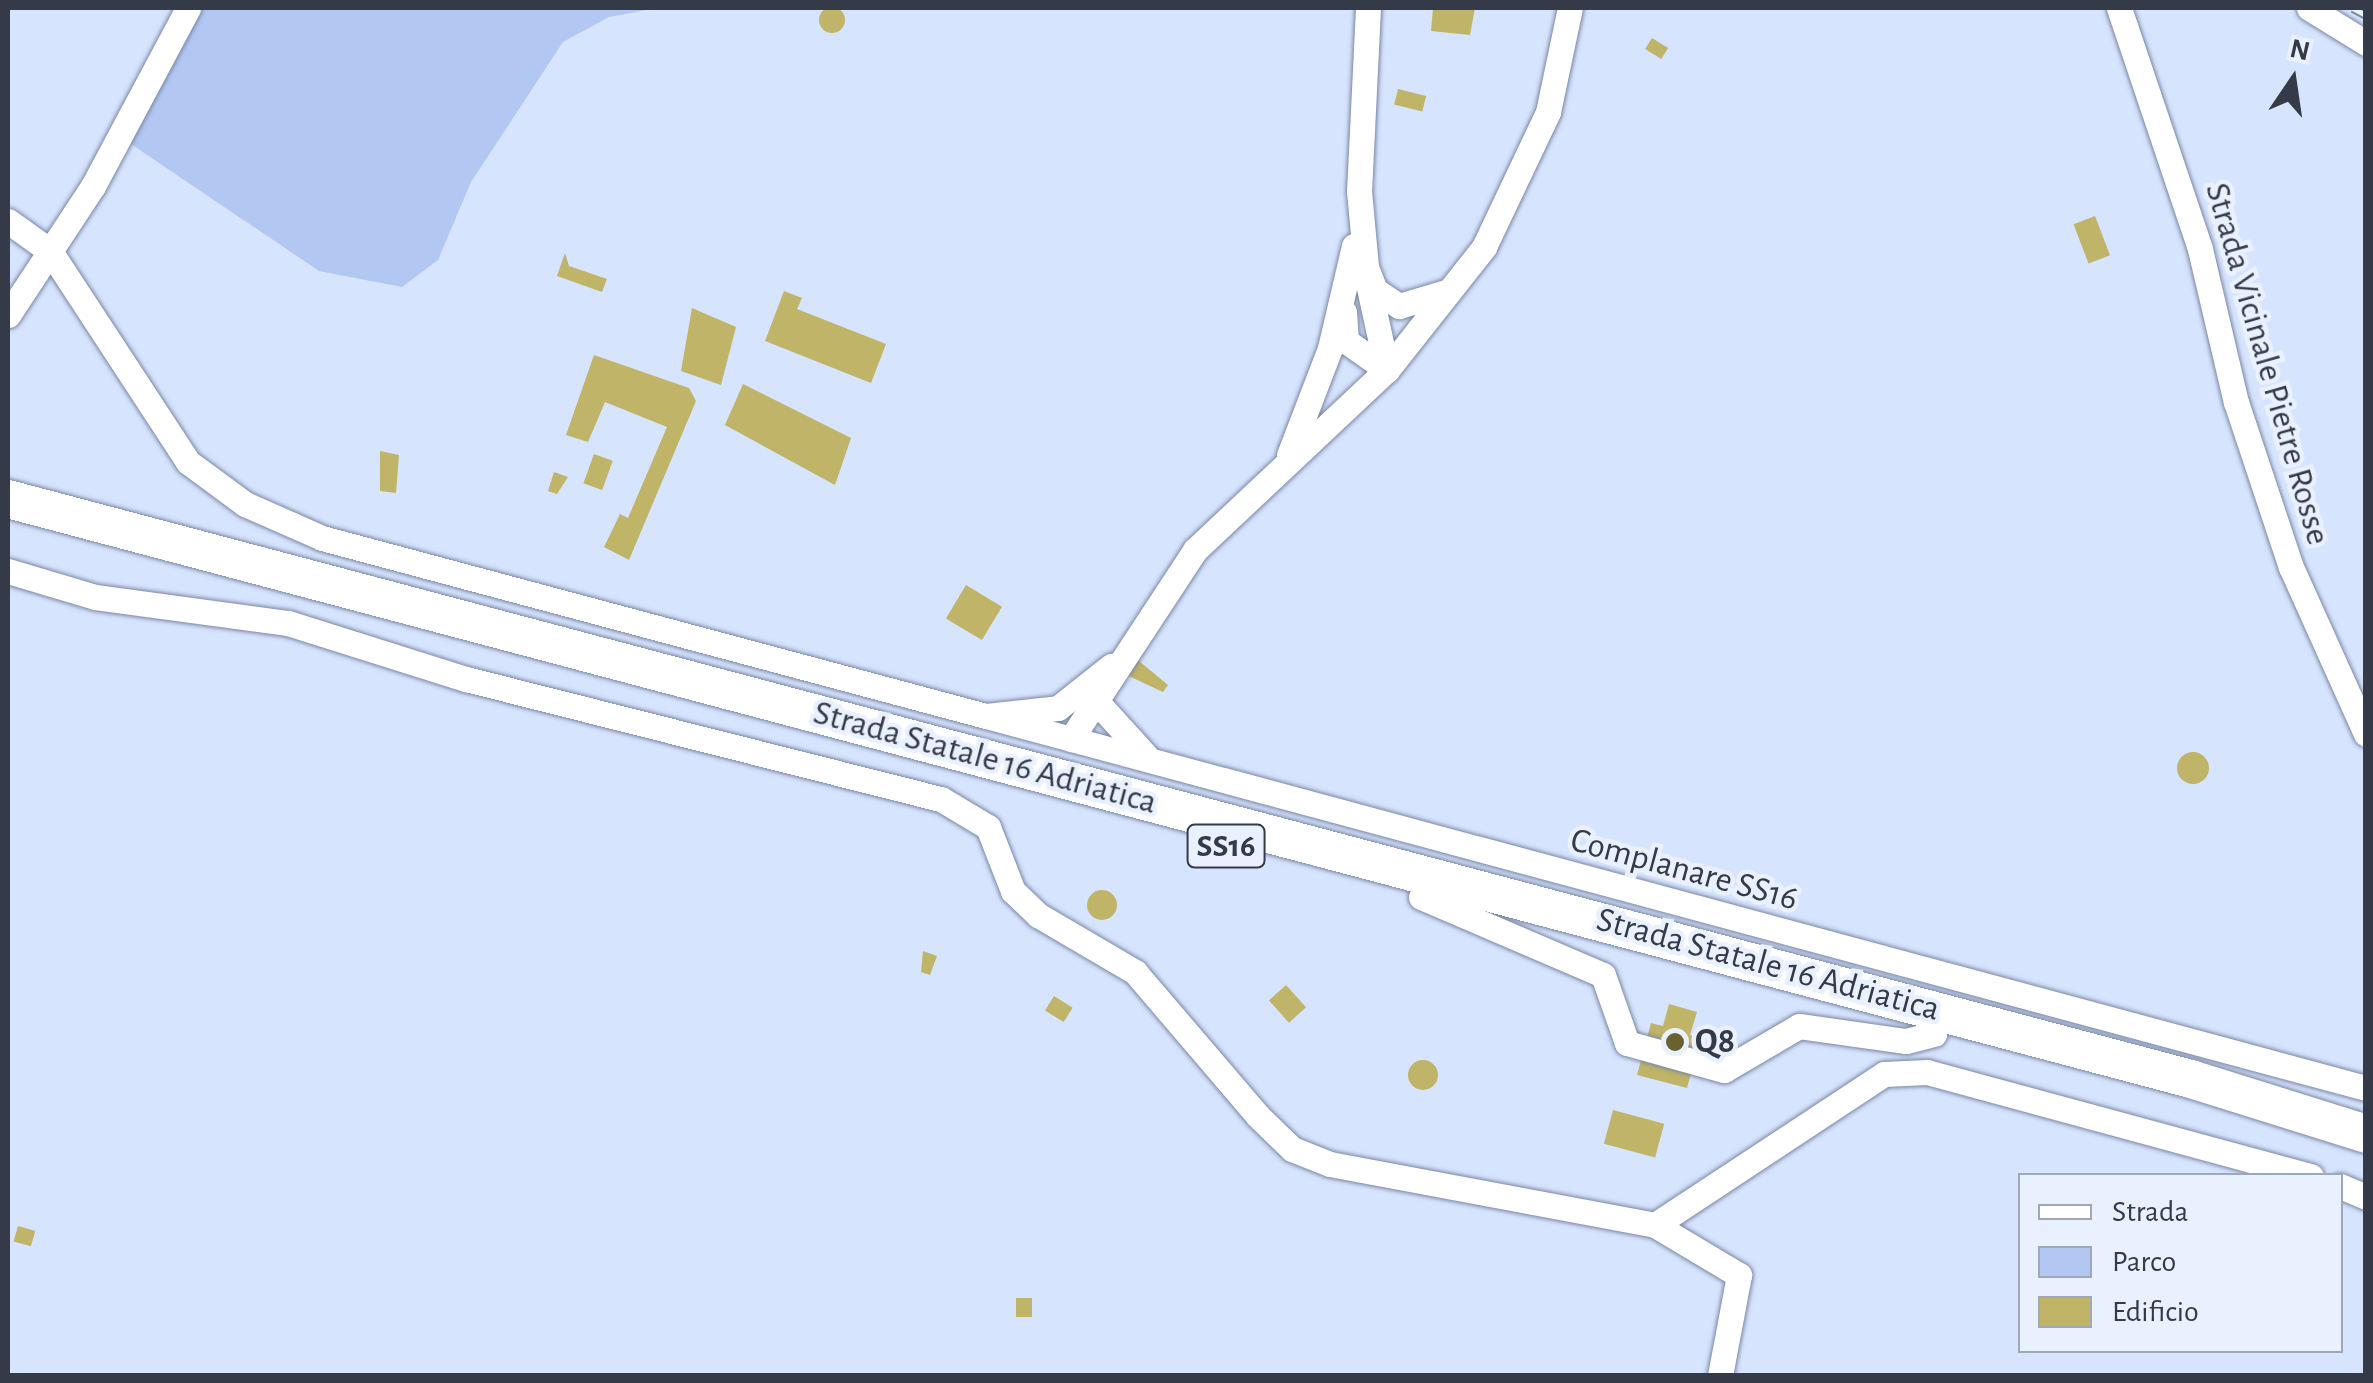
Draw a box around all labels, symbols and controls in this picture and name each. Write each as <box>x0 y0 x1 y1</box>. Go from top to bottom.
north arrow <box>2243 30 2343 130</box>
text: N <box>2287 35 2312 67</box>
street label: Strada Vicinale Pietre Rosse <box>2195 178 2339 550</box>
street label: Strada Statale 16 Adriatica <box>809 692 1161 824</box>
road number: SS16 <box>1186 819 1266 873</box>
street label: Complanare SS16 <box>1566 820 1802 920</box>
street label: Strada Statale 16 Adriatica <box>1592 899 1944 1031</box>
place label: Q8 <box>1695 1021 1735 1063</box>
marker: Q8 <box>1664 1031 1686 1053</box>
legend <box>2018 1173 2343 1353</box>
text: Strada <box>2112 1197 2188 1227</box>
text: Parco <box>2112 1247 2176 1277</box>
text: Edificio <box>2112 1297 2199 1327</box>

